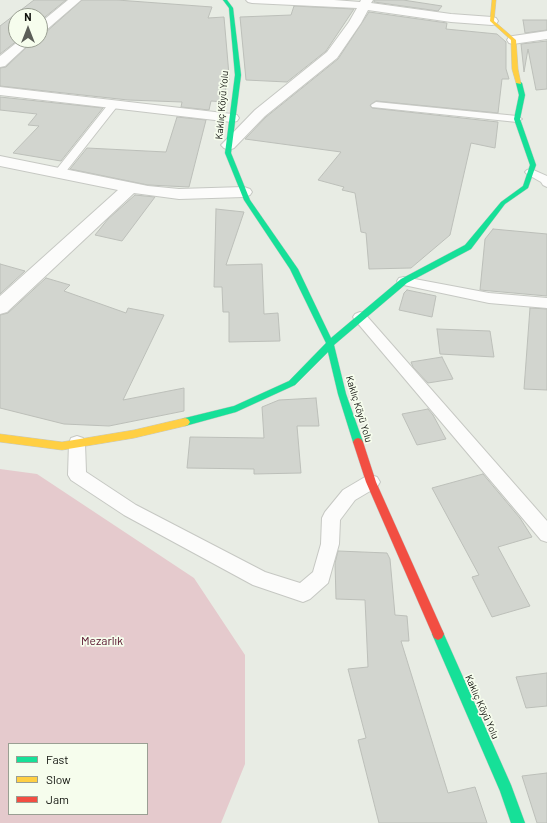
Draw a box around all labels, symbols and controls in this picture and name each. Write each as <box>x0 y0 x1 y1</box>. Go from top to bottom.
north arrow <box>8 8 48 48</box>
text: N <box>24 10 32 23</box>
street label: Kaklıç Köyü Yolu <box>213 70 231 140</box>
street label: Kaklıç Köyü Yolu <box>343 374 375 444</box>
park label: Mezarlık <box>81 634 123 648</box>
street label: Kaklıç Köyü Yolu <box>462 673 502 741</box>
legend <box>8 743 148 815</box>
text: Fast <box>46 752 69 766</box>
text: Slow <box>46 772 71 786</box>
text: Jam <box>46 792 69 806</box>

